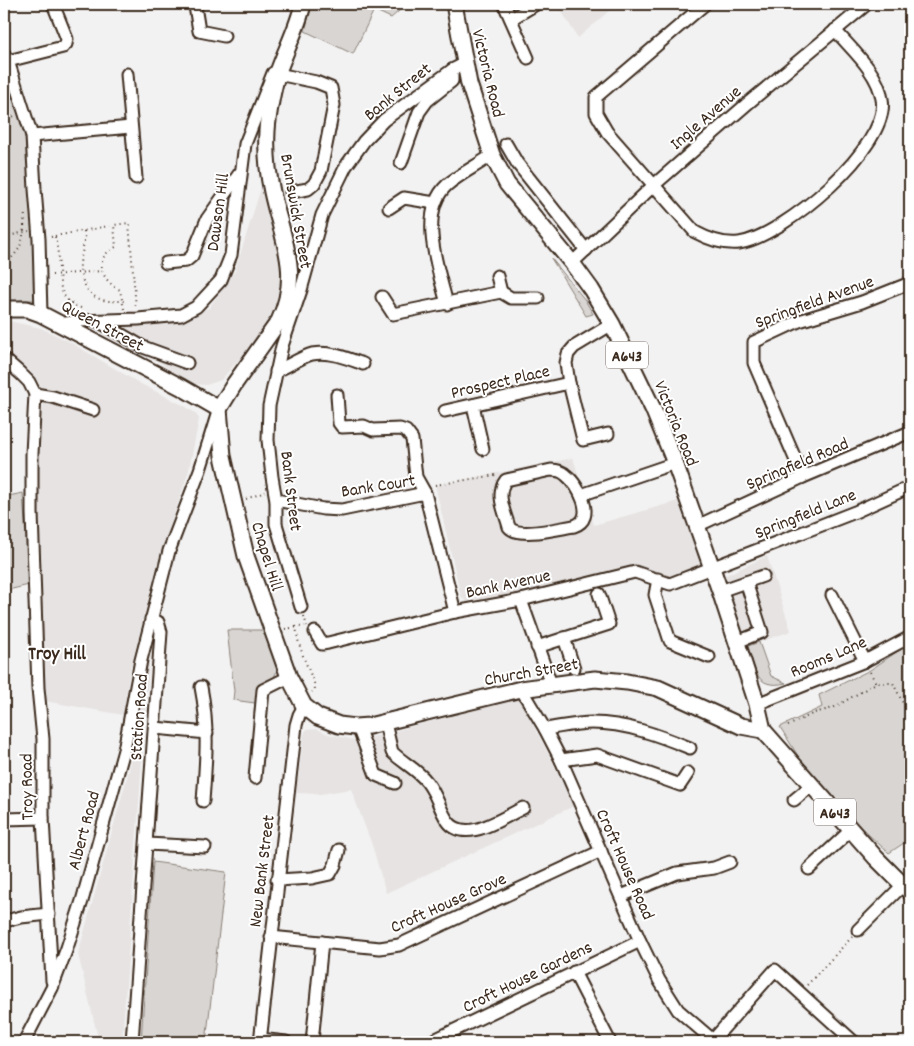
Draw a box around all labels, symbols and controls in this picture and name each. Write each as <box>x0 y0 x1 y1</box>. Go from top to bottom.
street label: Victoria Road <box>464 27 510 120</box>
street label: Bank Street <box>359 58 438 128</box>
street label: Ingle Avenue <box>665 81 748 157</box>
street label: Brunswick Street <box>272 152 317 271</box>
street label: Dawson Hill <box>202 171 237 253</box>
street label: Springfield Avenue <box>752 270 878 336</box>
street label: Queen Street <box>56 295 148 360</box>
road number: A643 <box>606 342 648 368</box>
street label: Prospect Place <box>449 360 553 407</box>
street label: Victoria Road <box>646 378 703 470</box>
street label: Springfield Road <box>743 432 853 498</box>
street label: Bank Street <box>272 450 307 533</box>
street label: Bank Court <box>340 469 418 506</box>
street label: Springfield Lane <box>751 484 861 547</box>
street label: Chapel Hill <box>243 519 288 595</box>
street label: Bank Avenue <box>464 564 553 607</box>
street label: Rooms Lane <box>787 631 871 686</box>
district label: Troy Hill <box>28 642 86 669</box>
street label: Church Street <box>483 653 581 694</box>
street label: Station Road <box>125 673 156 761</box>
street label: Troy Road <box>15 753 42 821</box>
street label: Albert Road <box>63 788 108 873</box>
road number: A643 <box>814 799 856 826</box>
street label: Croft House Road <box>588 806 659 924</box>
street label: New Bank Street <box>244 813 283 929</box>
street label: Croft House Grove <box>387 868 511 941</box>
street label: Croft House Gardens <box>459 936 597 1021</box>

